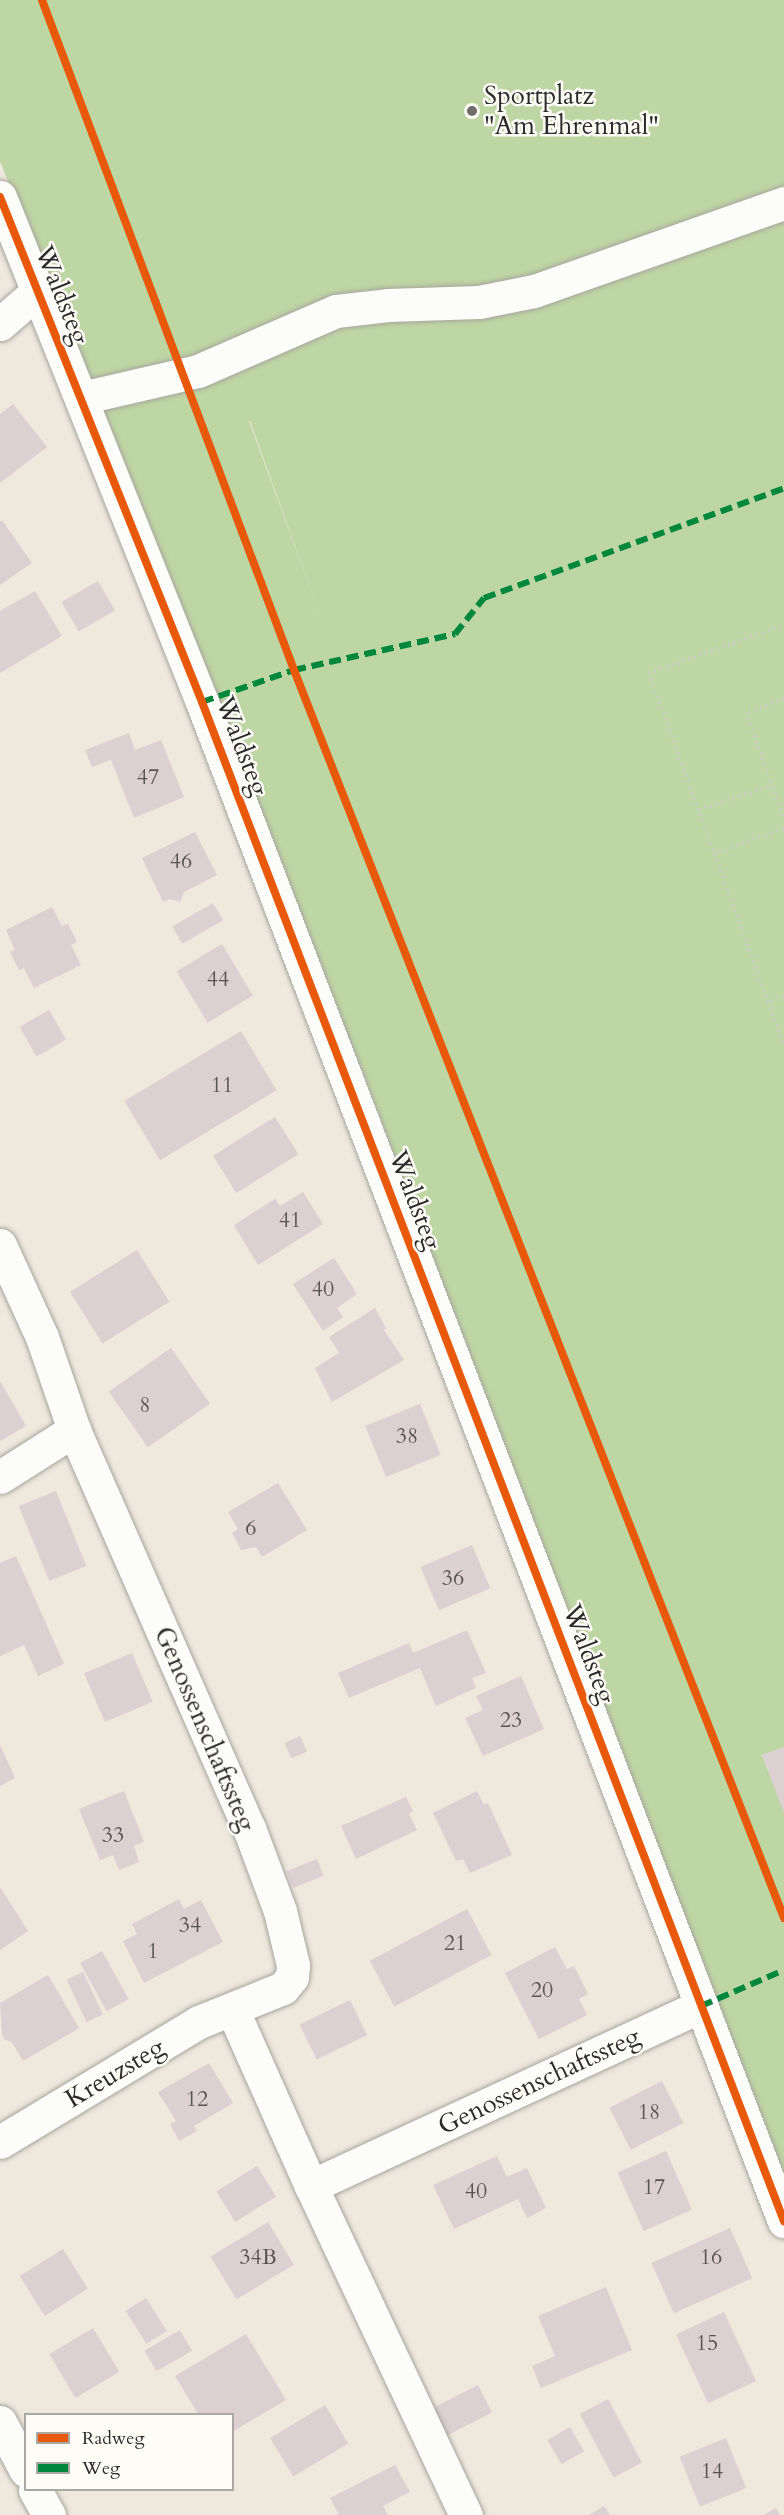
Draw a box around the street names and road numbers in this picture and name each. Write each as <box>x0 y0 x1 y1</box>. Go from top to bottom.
street label: Waldsteg <box>28 241 96 349</box>
street label: Waldsteg <box>209 692 275 800</box>
street label: Waldsteg <box>382 1146 448 1254</box>
street label: Waldsteg <box>556 1600 622 1708</box>
street label: Genossenschaftssteg <box>148 1622 262 1836</box>
street label: Genossenschaftssteg <box>433 2021 645 2141</box>
street label: Kreuzsteg <box>60 2031 170 2115</box>

